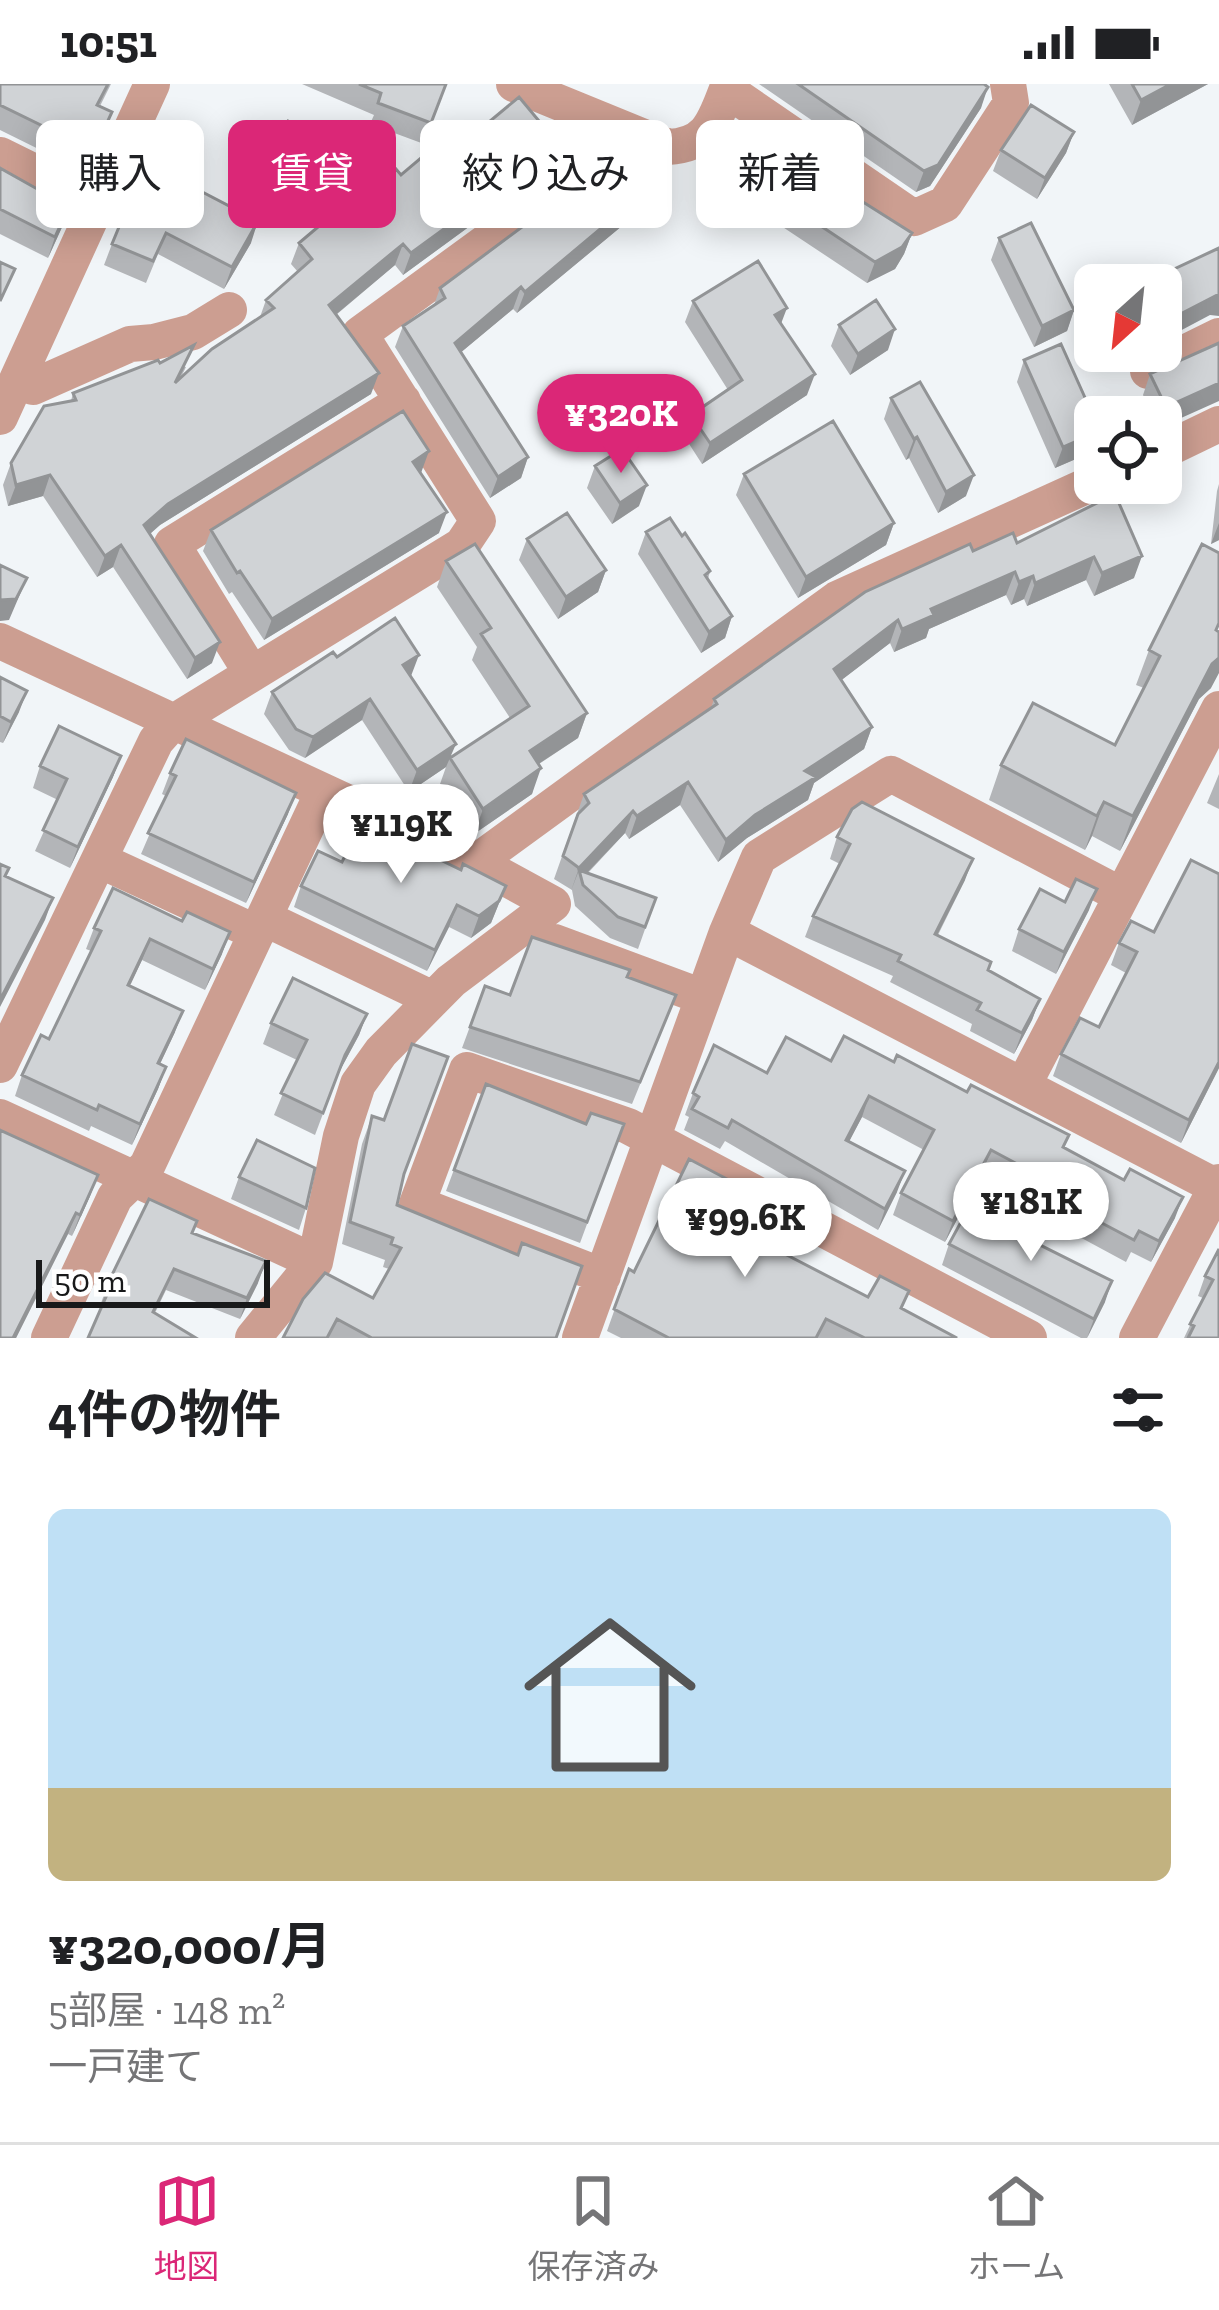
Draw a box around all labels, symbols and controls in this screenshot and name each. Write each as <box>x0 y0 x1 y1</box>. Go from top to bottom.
text: 10:51 <box>60 15 157 69</box>
chip: 購入 <box>36 120 204 228</box>
chip: 賃貸 <box>228 120 396 228</box>
chip: 絞り込み <box>420 120 672 228</box>
chip: 新着 <box>696 120 864 228</box>
north arrow <box>1074 264 1182 372</box>
map controls <box>1074 264 1182 504</box>
pin: ¥320K <box>537 374 705 476</box>
text: ¥320K <box>564 389 678 436</box>
button: locate <box>1074 396 1182 504</box>
pin: ¥119K <box>317 784 485 886</box>
text: ¥119K <box>350 799 452 846</box>
pin: ¥181K <box>947 1162 1115 1264</box>
text: ¥181K <box>980 1177 1082 1224</box>
pin: ¥99.6K <box>647 1178 843 1280</box>
text: ¥99.6K <box>685 1193 805 1240</box>
scale bar <box>36 1254 270 1307</box>
text: 50 m <box>54 1261 126 1300</box>
icon: filters <box>1105 1377 1171 1443</box>
text: 4件の物件 <box>48 1384 281 1445</box>
icon: home <box>502 1587 718 1803</box>
text: ¥320,000/月 <box>48 1916 331 1977</box>
text: 5部屋 · 148 m² <box>48 1987 285 2034</box>
text: 一戸建て <box>48 2043 204 2090</box>
tab: 地図 <box>154 2168 220 2288</box>
tab: 保存済み <box>527 2168 659 2288</box>
tab: ホーム <box>967 2168 1065 2288</box>

